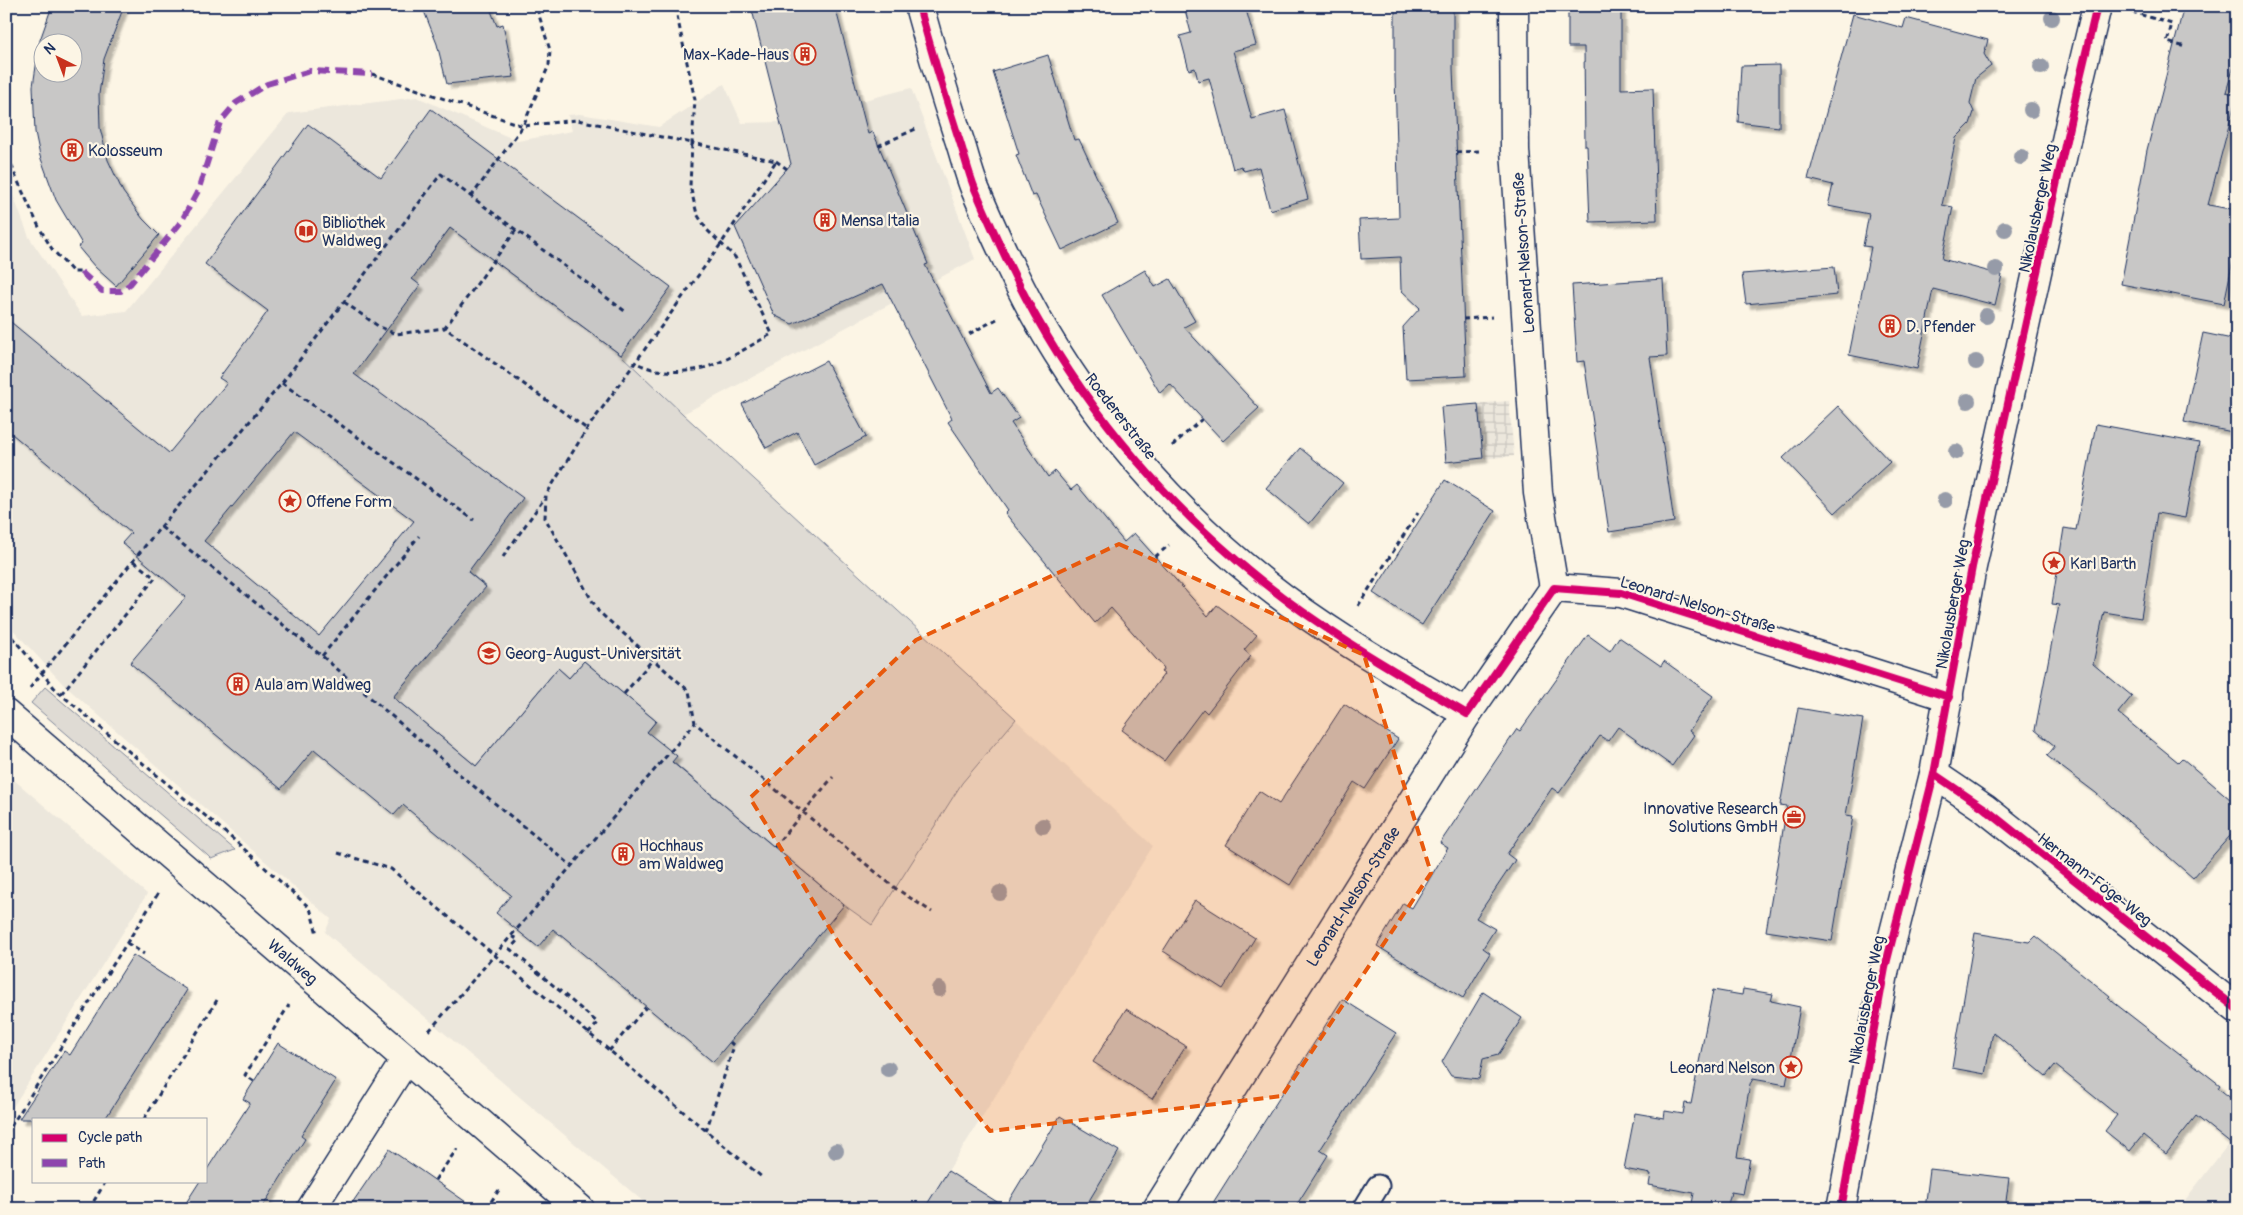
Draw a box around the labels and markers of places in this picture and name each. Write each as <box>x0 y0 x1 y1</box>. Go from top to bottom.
building icon: Max-Kade-Haus <box>793 42 817 66</box>
place label: Max-Kade-Haus <box>683 45 789 65</box>
building icon: Kolosseum <box>60 138 84 162</box>
place label: Kolosseum <box>88 141 163 161</box>
building icon: Mensa Italia <box>813 208 837 232</box>
place label: Mensa Italia <box>841 211 919 231</box>
place label: Bibliothek Waldweg <box>322 213 386 251</box>
library icon: Bibliothek Waldweg <box>294 219 318 243</box>
building icon: D. Pfender <box>1878 314 1902 338</box>
place label: D. Pfender <box>1906 317 1976 337</box>
place icon: Offene Form <box>278 489 302 513</box>
place label: Offene Form <box>306 492 392 512</box>
place icon: Karl Barth <box>2042 551 2066 575</box>
place label: Karl Barth <box>2070 554 2136 574</box>
school or university icon: Georg-August-Universität <box>477 641 501 665</box>
place label: Georg-August-Universität <box>505 644 682 664</box>
building icon: Aula am Waldweg <box>226 672 250 696</box>
place label: Aula am Waldweg <box>254 675 371 695</box>
place label: Innovative Research Solutions GmbH <box>1643 799 1778 837</box>
office icon: Innovative Research Solutions GmbH <box>1782 805 1806 829</box>
place label: Hochhaus am Waldweg <box>639 836 724 874</box>
building icon: Hochhaus am Waldweg <box>611 842 635 866</box>
place icon: Leonard Nelson <box>1779 1055 1803 1079</box>
place label: Leonard Nelson <box>1669 1058 1775 1078</box>

